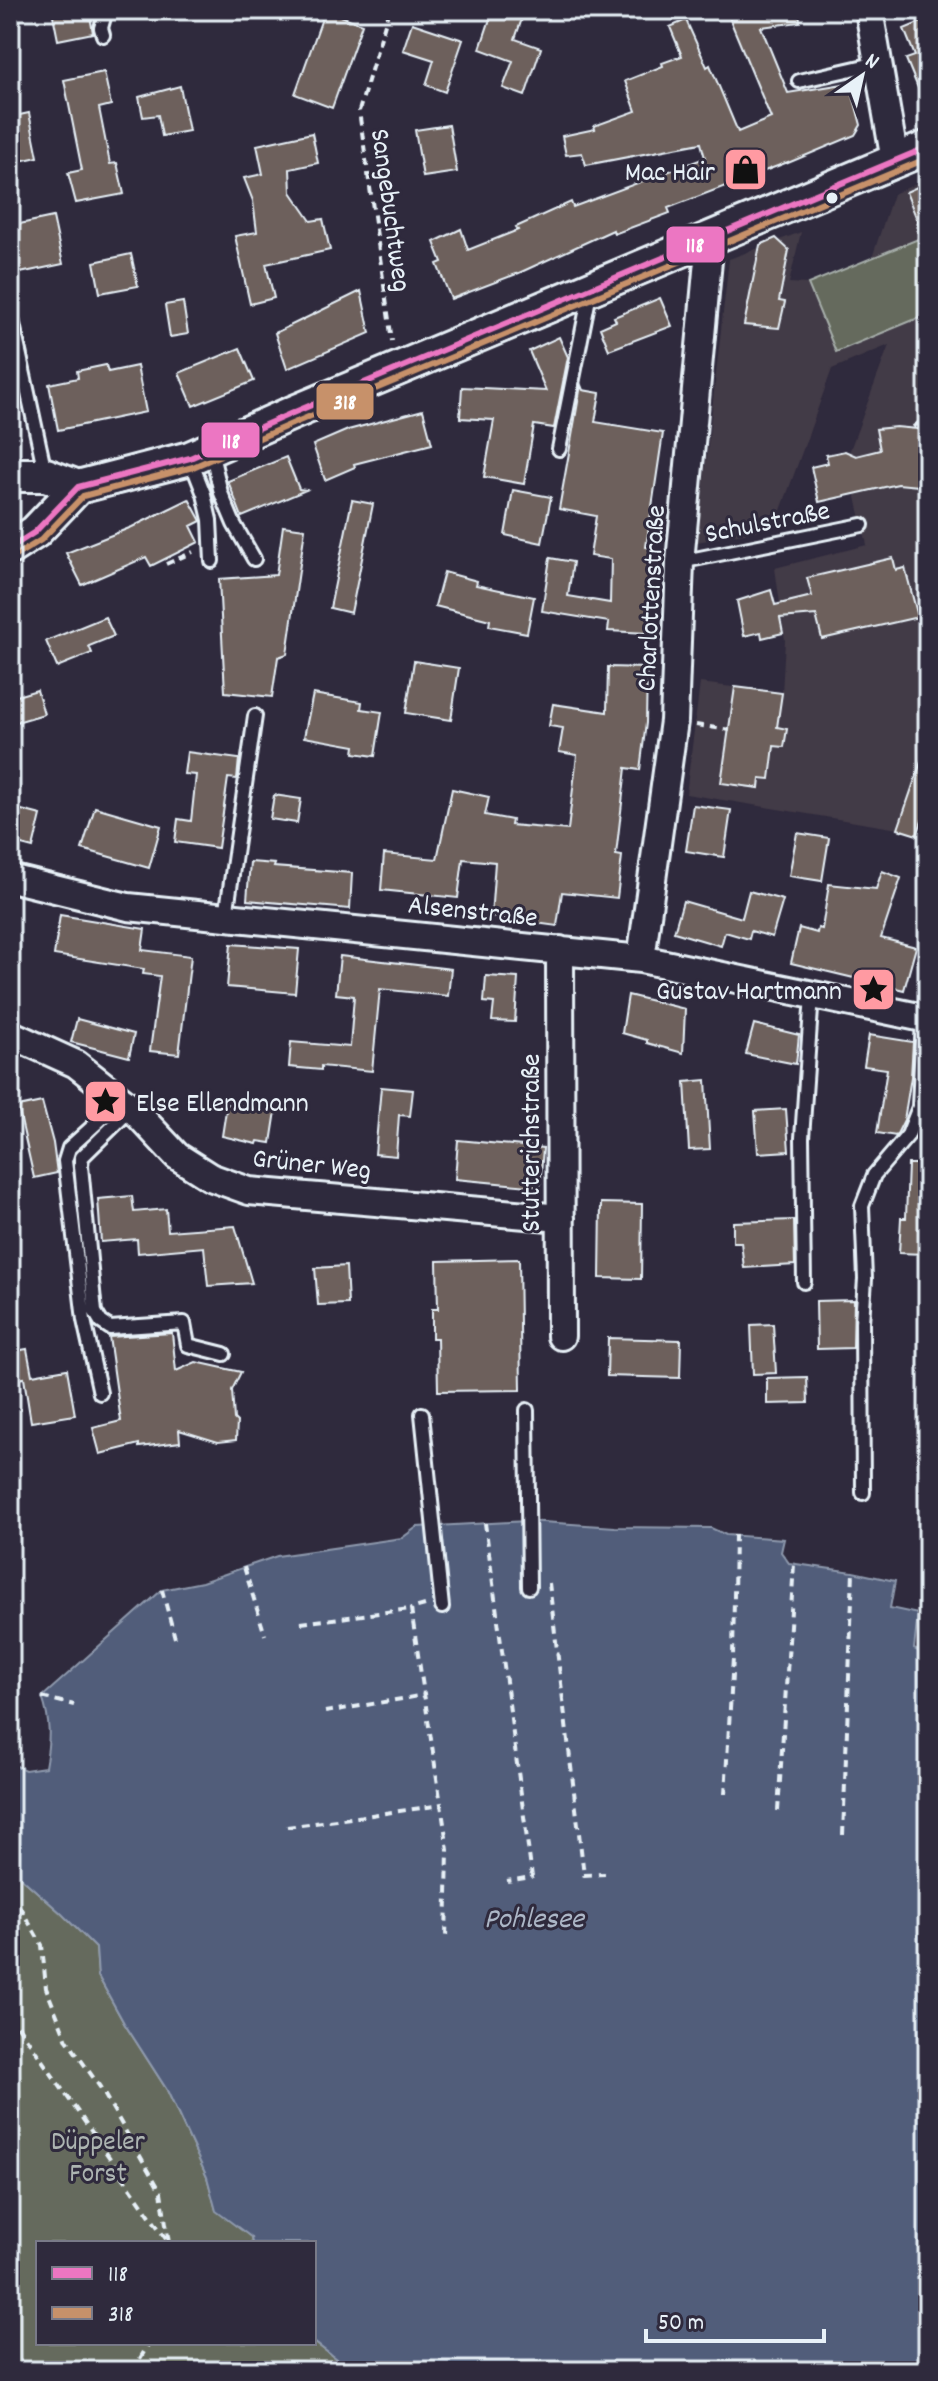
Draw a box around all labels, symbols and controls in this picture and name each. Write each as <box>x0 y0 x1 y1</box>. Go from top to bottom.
north arrow <box>822 36 902 116</box>
text: N <box>858 46 885 78</box>
street label: Sangebuchtweg <box>357 127 419 295</box>
shop icon: Mac Hair <box>722 146 770 194</box>
place label: Mac Hair <box>625 155 716 195</box>
unlabelled marker <box>824 190 840 206</box>
line badge: 118 <box>665 225 726 264</box>
text: 118 <box>686 232 704 263</box>
line badge: 318 <box>315 382 375 421</box>
text: 318 <box>333 389 357 420</box>
line badge: 118 <box>200 421 261 459</box>
text: 118 <box>222 428 240 459</box>
street label: Schulstraße <box>702 493 834 557</box>
street label: Charlottenstraße <box>629 504 679 692</box>
street label: Alsenstraße <box>406 887 539 941</box>
place icon: Gustav Hartmann <box>849 965 897 1013</box>
place label: Gustav Hartmann <box>656 974 842 1014</box>
street label: Stutterichstraße <box>514 1054 554 1232</box>
place icon: Else Ellendmann <box>81 1077 129 1125</box>
place label: Else Ellendmann <box>136 1086 309 1126</box>
street label: Grüner Weg <box>250 1141 373 1193</box>
water label: Pohlesee <box>484 1900 586 1943</box>
park label: Düppeler Forst <box>51 2124 146 2196</box>
legend <box>36 2241 316 2345</box>
text: 118 <box>108 2259 128 2293</box>
scale bar <box>646 2293 824 2343</box>
text: 318 <box>108 2299 134 2333</box>
text: 50 m <box>658 2307 704 2341</box>

